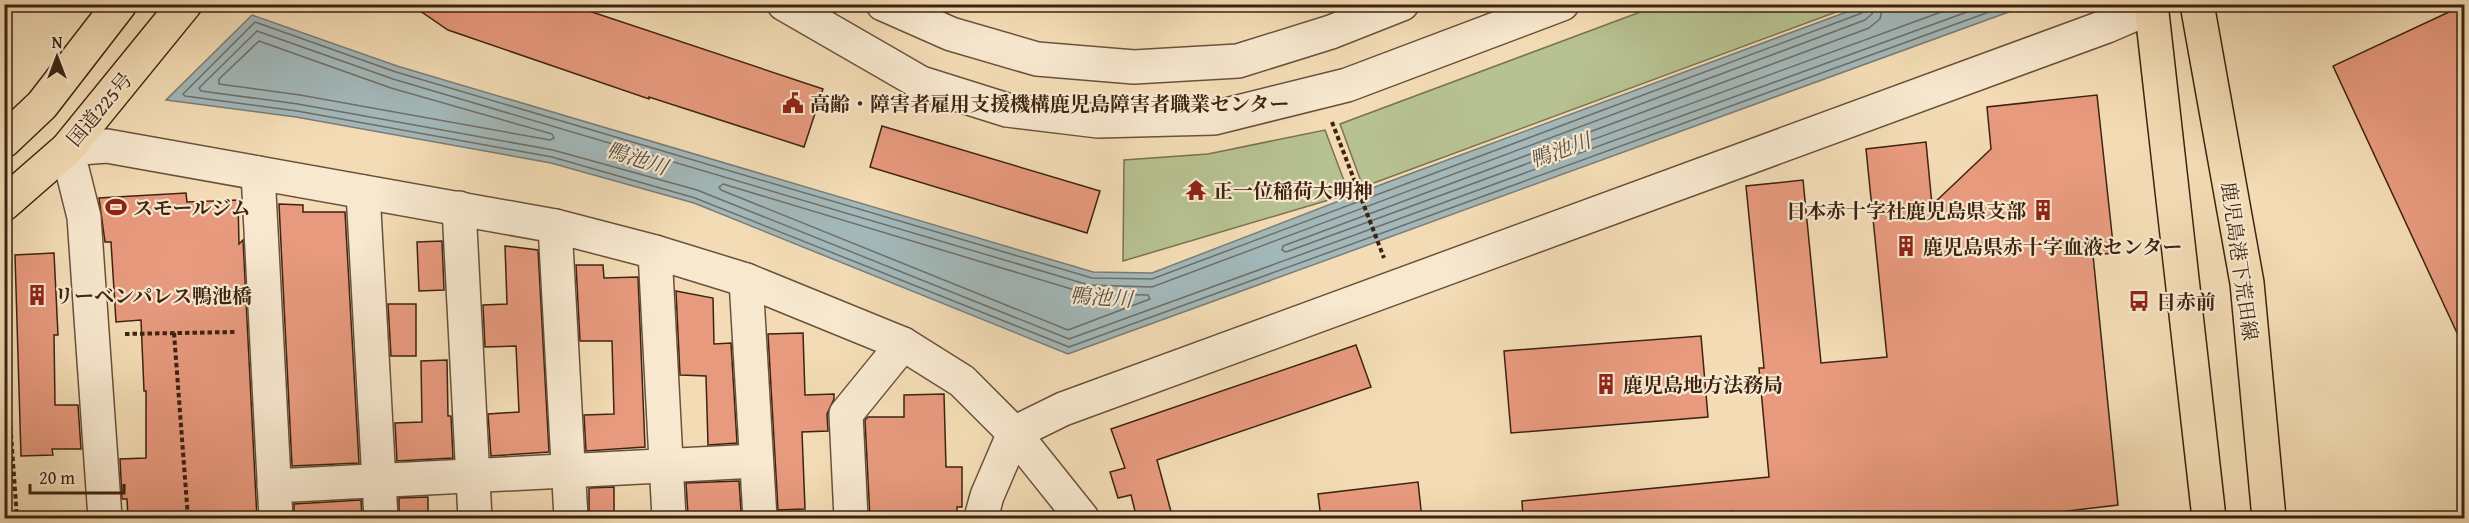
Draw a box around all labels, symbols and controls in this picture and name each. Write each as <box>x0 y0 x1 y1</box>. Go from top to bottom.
north arrow <box>27 27 87 87</box>
text: N <box>52 30 63 54</box>
street label: 国道225号 <box>59 66 139 152</box>
place label: 高齢・障害者雇用支援機構鹿児島障害者職業センター <box>810 89 1289 118</box>
public building icon: 高齢・障害者雇用支援機構鹿児島障害者職業センター <box>781 91 805 115</box>
water label: 鴨池川 <box>1525 124 1597 175</box>
water label: 鴨池川 <box>602 134 674 183</box>
place label: 正一位稲荷大明神 <box>1213 176 1373 205</box>
temple icon: 正一位稲荷大明神 <box>1184 178 1208 202</box>
street label: 鹿児島港下荒田線 <box>2215 180 2265 342</box>
place label: スモールジム <box>133 193 251 222</box>
sports icon: スモールジム <box>104 195 128 219</box>
place label: 日本赤十字社鹿児島県支部 <box>1786 196 2026 225</box>
building icon: 日本赤十字社鹿児島県支部 <box>2031 198 2055 222</box>
place label: 鹿児島県赤十字血液センター <box>1923 232 2182 261</box>
building icon: 鹿児島県赤十字血液センター <box>1894 234 1918 258</box>
water label: 鴨池川 <box>1068 279 1135 315</box>
place label: リーベンパレス鴨池橋 <box>54 281 252 310</box>
building icon: リーベンパレス鴨池橋 <box>25 283 49 307</box>
place label: 日赤前 <box>2156 287 2216 316</box>
bus stop icon: 日赤前 <box>2127 289 2151 313</box>
place label: 鹿児島地方法務局 <box>1623 370 1783 399</box>
building icon: 鹿児島地方法務局 <box>1594 372 1618 396</box>
scale bar <box>30 457 124 495</box>
text: 20 m <box>39 464 75 491</box>

